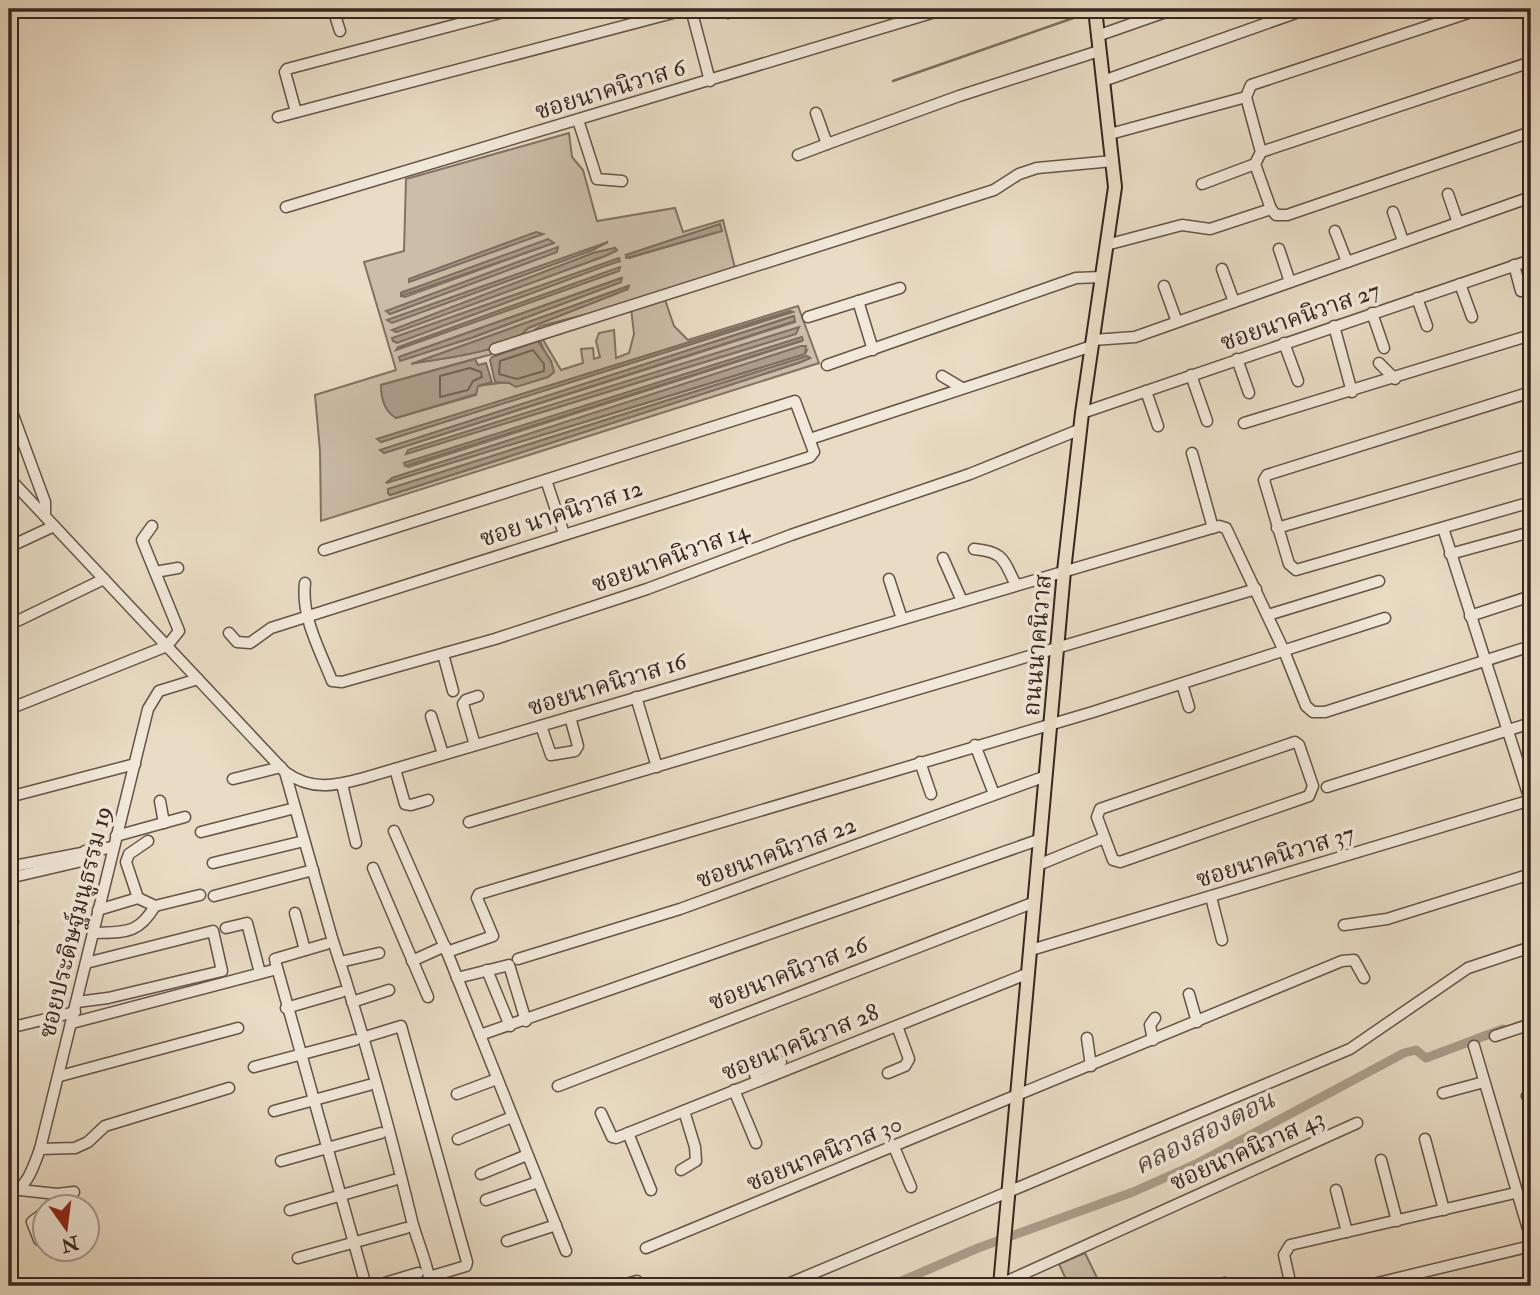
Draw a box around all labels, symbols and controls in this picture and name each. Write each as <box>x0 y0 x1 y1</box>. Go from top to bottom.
street label: ซอยนาคนิวาส 6 <box>531 51 691 127</box>
street label: ซอยนาคนิวาส 27 <box>1216 275 1384 358</box>
street label: ซอย นาคนิวาส 12 <box>476 473 646 554</box>
street label: ซอยนาคนิวาส 14 <box>587 514 754 600</box>
street label: ถนนนาคนิวาส <box>1016 573 1059 717</box>
street label: ซอยนาคนิวาส 16 <box>524 645 692 723</box>
street label: ซอยประดิษฐ์มนูธรรม 19 <box>31 803 119 1041</box>
street label: ซอยนาคนิวาส 22 <box>692 809 860 896</box>
street label: ซอยนาคนิวาส 37 <box>1192 818 1358 895</box>
street label: ซอยนาคนิวาส 26 <box>704 928 874 1018</box>
street label: ซอยนาคนิวาส 28 <box>717 997 883 1088</box>
water label: คลองสองตอน <box>1129 1083 1281 1182</box>
street label: ซอยนาคนิวาส 43 <box>1165 1103 1329 1198</box>
street label: ซอยนาคนิวาส 30 <box>742 1108 907 1199</box>
north arrow <box>32 1194 102 1264</box>
text: N <box>58 1230 82 1257</box>

